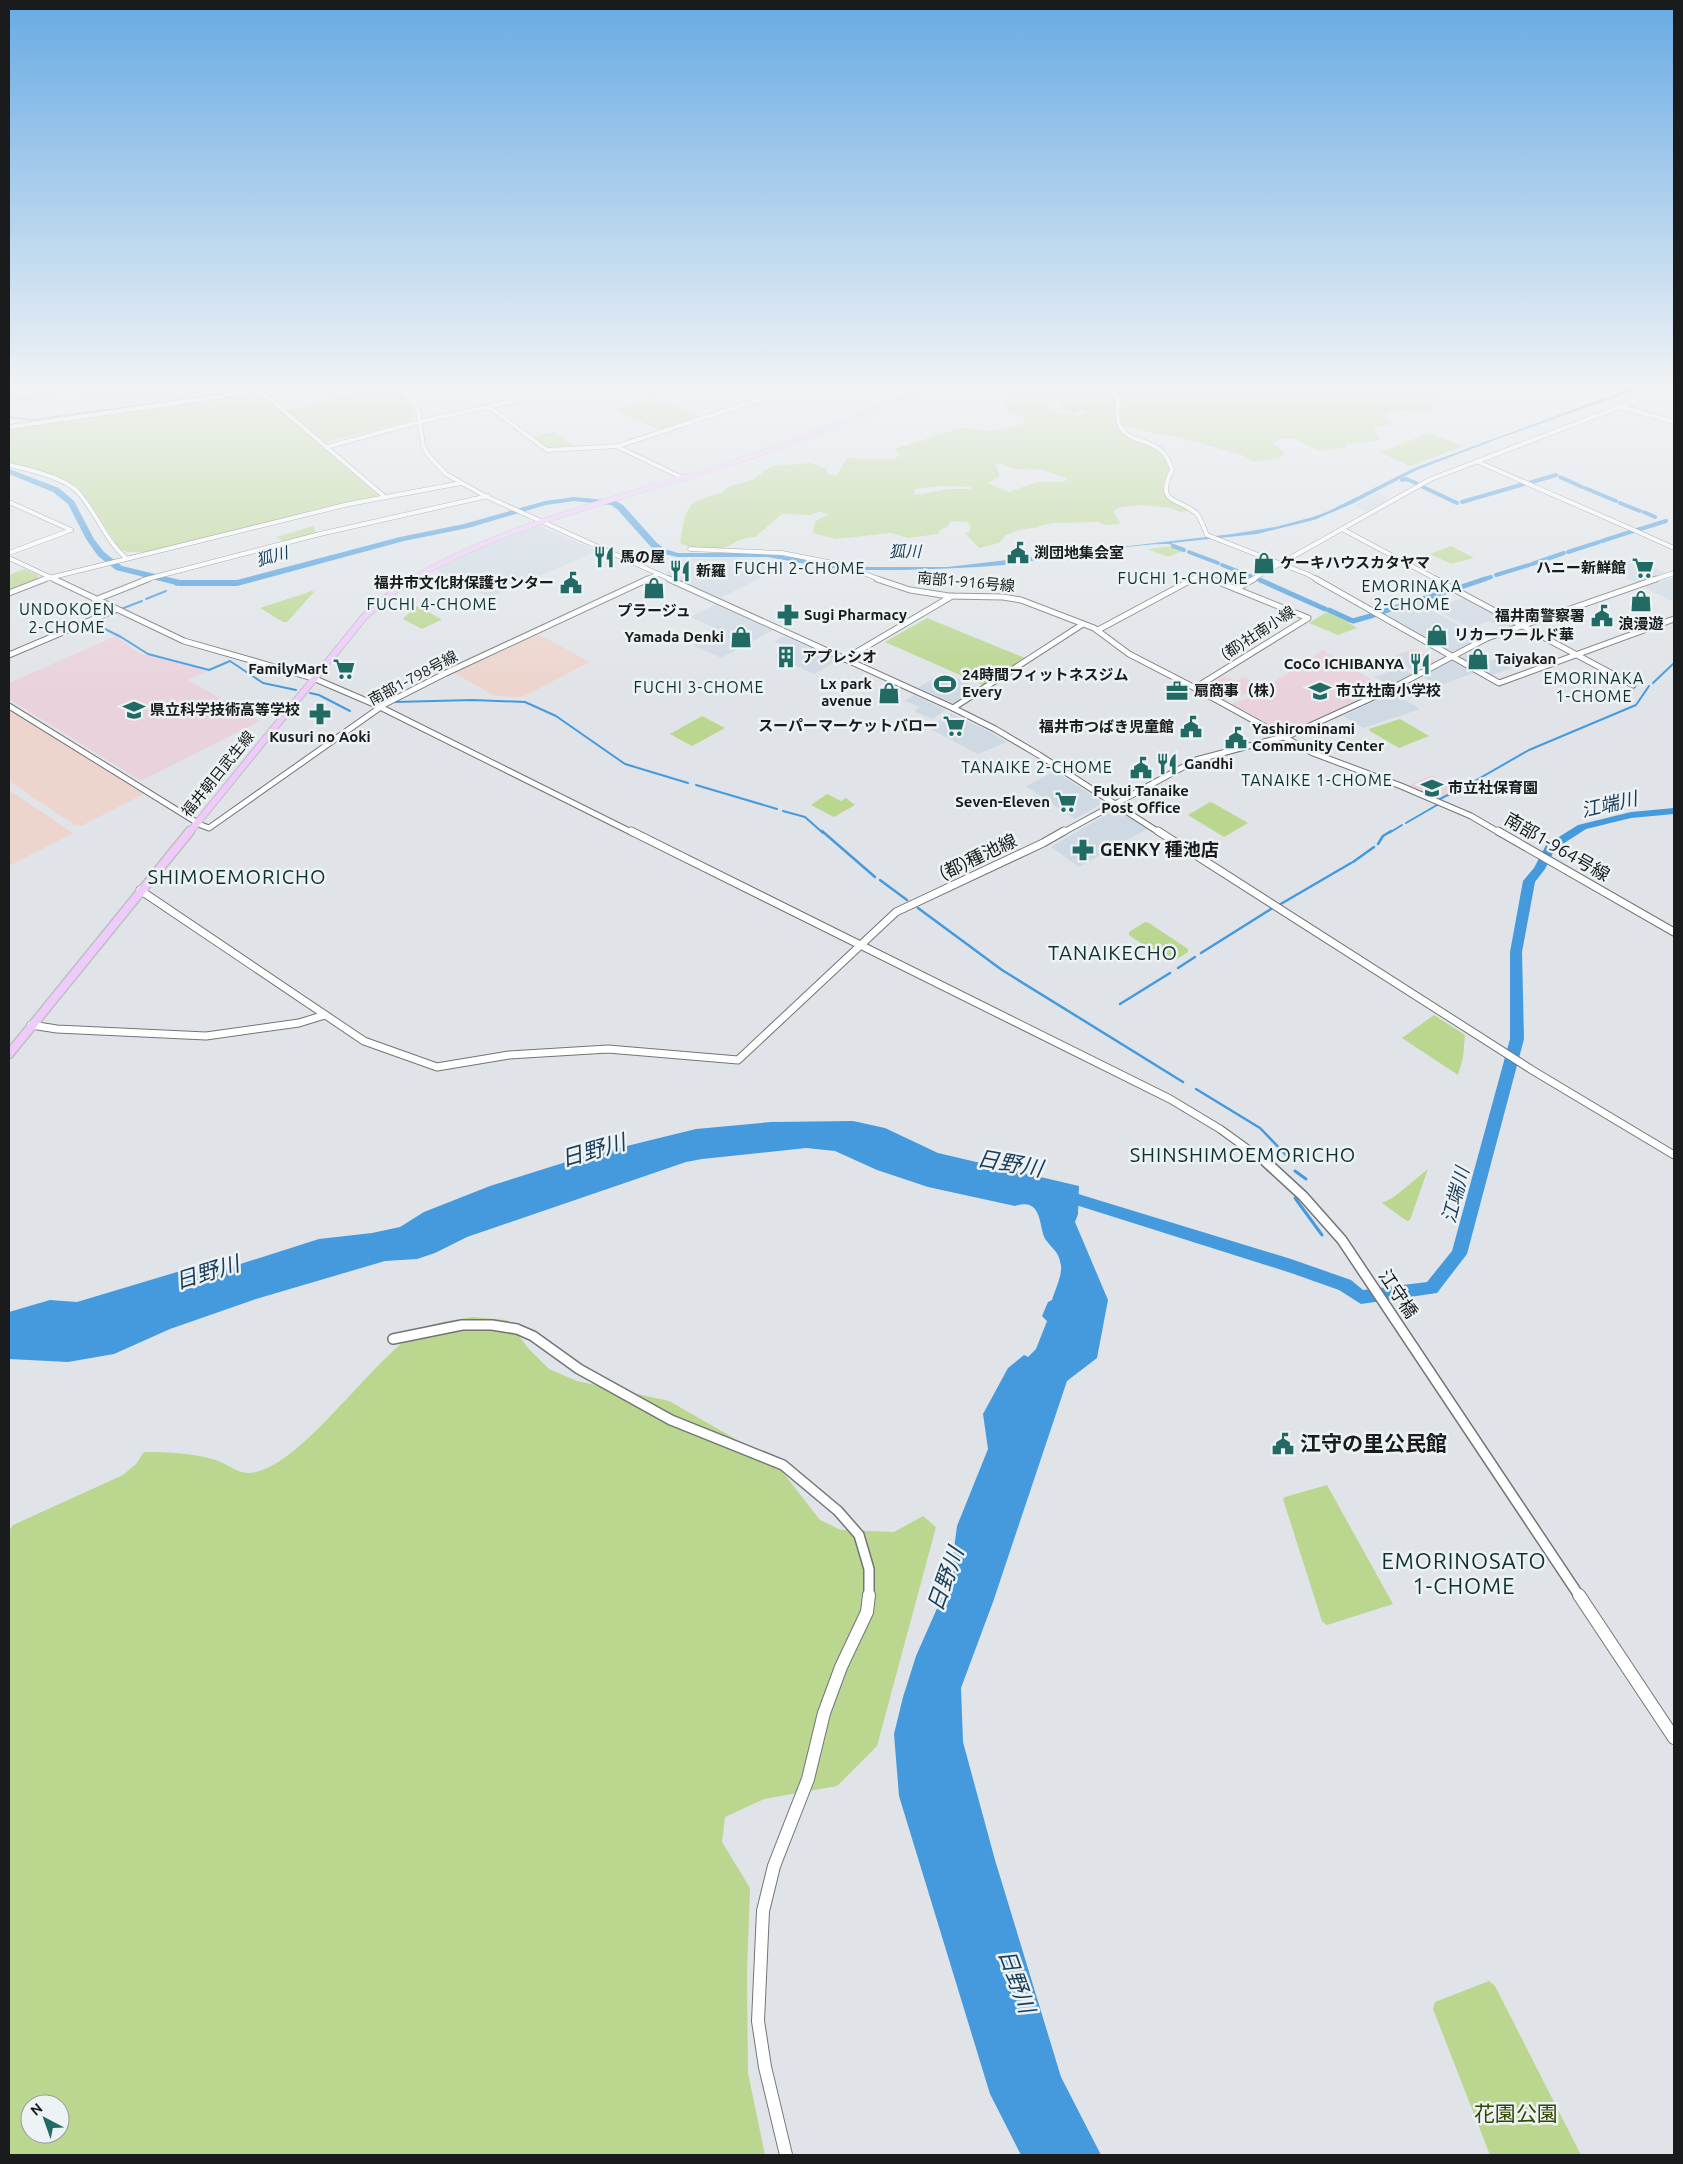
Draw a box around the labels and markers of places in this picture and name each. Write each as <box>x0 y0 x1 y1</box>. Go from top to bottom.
public building icon: 渕団地集会室 <box>1005 540 1031 566</box>
restaurant icon: 馬の屋 <box>591 544 617 570</box>
place label: 渕団地集会室 <box>1034 544 1124 561</box>
place label: 馬の屋 <box>620 548 665 565</box>
shop icon: ケーキハウスカタヤマ <box>1251 550 1277 576</box>
place label: ケーキハウスカタヤマ <box>1280 554 1430 571</box>
supermarket icon: ハニー新鮮館 <box>1630 555 1656 581</box>
restaurant icon: 新羅 <box>667 558 693 584</box>
place label: ハニー新鮮館 <box>1536 559 1626 576</box>
place label: 新羅 <box>696 562 726 579</box>
public building icon: 福井市文化財保護センター <box>558 570 584 596</box>
place label: 福井市文化財保護センター <box>373 574 554 591</box>
shop icon: プラージュ <box>641 575 667 601</box>
shop icon: 浪漫遊 <box>1628 588 1654 614</box>
place label: プラージュ <box>617 602 691 619</box>
pharmacy icon: Sugi Pharmacy <box>775 602 801 628</box>
public building icon: 福井南警察署 <box>1589 603 1615 629</box>
place label: Sugi Pharmacy <box>804 606 907 623</box>
place label: 福井南警察署 <box>1494 607 1585 624</box>
place label: 浪漫遊 <box>1618 615 1664 632</box>
shop icon: リカーワールド華 <box>1424 622 1450 648</box>
shop icon: Yamada Denki <box>728 624 754 650</box>
place label: リカーワールド華 <box>1454 626 1574 643</box>
place label: Yamada Denki <box>624 628 724 645</box>
building icon: アプレシオ <box>773 644 799 670</box>
shop icon: Taiyakan <box>1465 646 1491 672</box>
place label: アプレシオ <box>802 648 877 665</box>
place label: Taiyakan <box>1495 650 1556 667</box>
restaurant icon: CoCo ICHIBANYA <box>1407 651 1433 677</box>
place label: CoCo ICHIBANYA <box>1284 655 1404 672</box>
supermarket icon: FamilyMart <box>331 656 357 682</box>
place label: FamilyMart <box>248 660 329 677</box>
place label: 24時間フィットネスジム Every <box>962 666 1129 700</box>
sports icon: 24時間フィットネスジム Every <box>932 671 958 697</box>
place label: Lx park avenue <box>820 675 873 709</box>
office icon: 扇商事（株） <box>1164 678 1190 704</box>
school or university icon: 市立社南小学校 <box>1307 678 1333 704</box>
shop icon: Lx park avenue <box>876 680 902 706</box>
place label: 扇商事（株） <box>1194 682 1284 699</box>
place label: 市立社南小学校 <box>1336 682 1441 699</box>
school or university icon: 県立科学技術高等学校 <box>121 697 147 723</box>
place label: 県立科学技術高等学校 <box>150 701 300 718</box>
pharmacy icon: Kusuri no Aoki <box>307 701 333 727</box>
supermarket icon: スーパーマーケットバロー <box>941 713 967 739</box>
public building icon: 福井市つばき児童館 <box>1178 714 1204 740</box>
place label: スーパーマーケットバロー <box>758 717 938 734</box>
place label: 福井市つばき児童館 <box>1038 718 1174 735</box>
place label: Yashirominami Community Center <box>1252 720 1385 754</box>
public building icon: Yashirominami Community Center <box>1223 725 1249 751</box>
place label: Kusuri no Aoki <box>269 728 371 745</box>
restaurant icon: Gandhi <box>1154 751 1180 777</box>
public building icon: Fukui Tanaike Post Office <box>1128 755 1154 781</box>
place label: Gandhi <box>1184 755 1233 772</box>
school or university icon: 市立社保育園 <box>1419 775 1445 801</box>
place label: 市立社保育園 <box>1448 779 1538 796</box>
place label: Fukui Tanaike Post Office <box>1093 782 1189 816</box>
supermarket icon: Seven-Eleven <box>1053 789 1079 815</box>
place label: Seven-Eleven <box>955 793 1050 810</box>
pharmacy icon: GENKY 種池店 <box>1070 837 1096 863</box>
place label: GENKY 種池店 <box>1100 839 1219 859</box>
public building icon: 江守の里公民館 <box>1270 1431 1296 1457</box>
place label: 江守の里公民館 <box>1300 1431 1447 1455</box>

